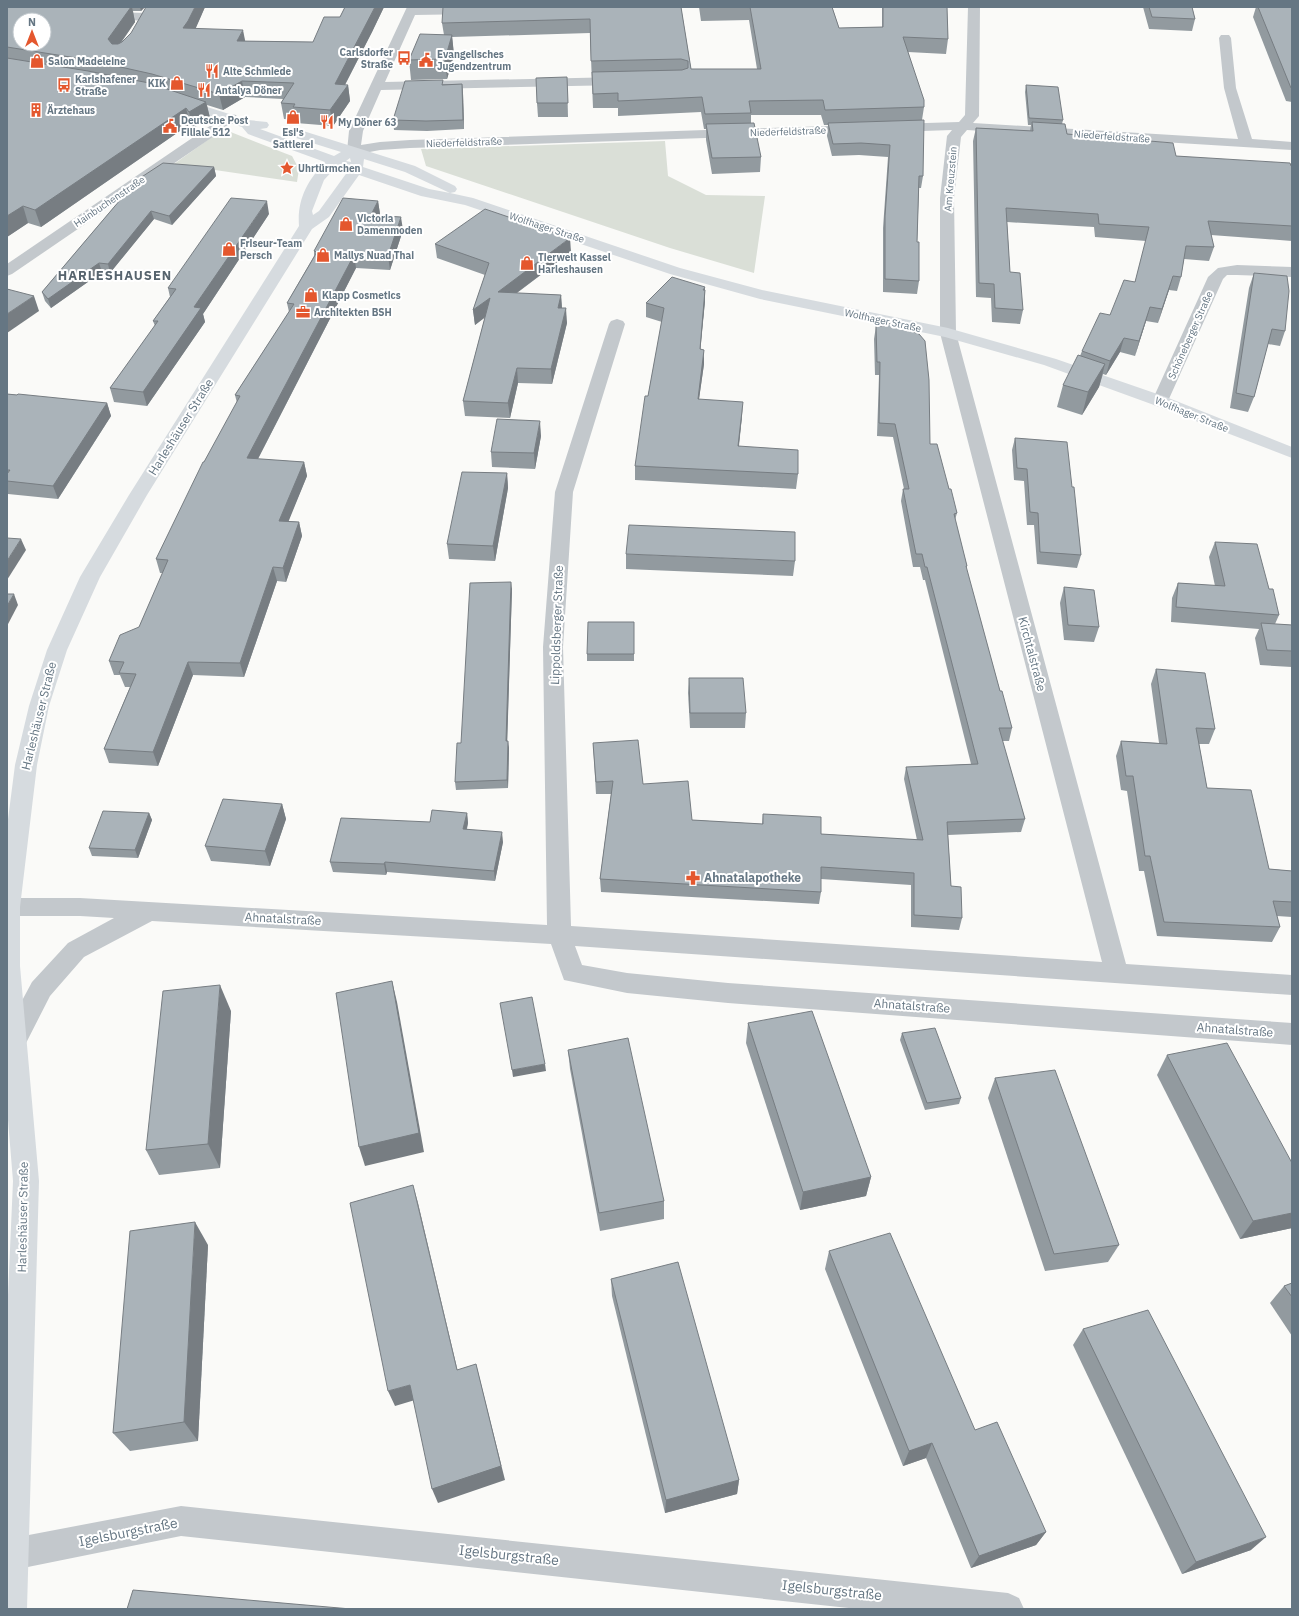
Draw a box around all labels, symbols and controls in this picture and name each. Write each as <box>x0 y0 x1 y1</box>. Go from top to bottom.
north arrow <box>12 12 52 52</box>
text: N <box>28 15 36 29</box>
place label: Carlsdorfer Straße <box>340 46 393 71</box>
place label: Evangelisches Jugendzentrum <box>437 48 511 73</box>
bus stop icon: Carlsdorfer Straße <box>396 50 412 66</box>
public building icon: Evangelisches Jugendzentrum <box>418 52 434 68</box>
shop icon: Salon Madeleine <box>29 53 45 69</box>
place label: Salon Madeleine <box>48 55 126 68</box>
restaurant icon: Alte Schmiede <box>204 63 220 79</box>
place label: Alte Schmiede <box>223 65 291 78</box>
place label: Karlshafener Straße <box>75 73 136 98</box>
shop icon: KIK <box>169 75 185 91</box>
bus stop icon: Karlshafener Straße <box>56 77 72 93</box>
place label: KIK <box>148 77 166 90</box>
restaurant icon: Antalya Döner <box>196 82 212 98</box>
place label: Antalya Döner <box>215 84 282 97</box>
building icon: Ärztehaus <box>28 102 44 118</box>
place label: Ärztehaus <box>47 104 95 117</box>
shop icon: Esi's Sattlerei <box>285 109 301 125</box>
place label: Deutsche Post Filiale 512 <box>181 114 248 139</box>
restaurant icon: My Döner 63 <box>319 114 335 130</box>
place label: My Döner 63 <box>338 116 396 129</box>
public building icon: Deutsche Post Filiale 512 <box>162 118 178 134</box>
street label: Niederfeldstraße <box>750 124 827 139</box>
place label: Esi's Sattlerei <box>273 126 313 151</box>
street label: Niederfeldstraße <box>1073 127 1151 146</box>
street label: Niederfeldstraße <box>426 135 503 150</box>
street label: Am Kreuzstein <box>941 146 960 212</box>
place icon: Uhrtürmchen <box>279 160 295 176</box>
place label: Uhrtürmchen <box>298 162 360 175</box>
street label: Hainbuchenstraße <box>71 173 148 230</box>
street label: Wolfhager Straße <box>508 209 587 246</box>
place label: Victoria Damenmoden <box>357 212 422 237</box>
shop icon: Victoria Damenmoden <box>338 216 354 232</box>
place label: Friseur-Team Persch <box>240 237 302 262</box>
shop icon: Friseur-Team Persch <box>221 241 237 257</box>
shop icon: Mallys Nuad Thai <box>315 247 331 263</box>
place label: Mallys Nuad Thai <box>334 249 414 262</box>
place label: Tierwelt Kassel Harleshausen <box>538 251 611 276</box>
shop icon: Tierwelt Kassel Harleshausen <box>519 255 535 271</box>
district label: HARLESHAUSEN <box>58 267 172 284</box>
shop icon: Klapp Cosmetics <box>303 287 319 303</box>
place label: Klapp Cosmetics <box>322 289 401 302</box>
street label: Schöneberger Straße <box>1165 289 1216 381</box>
office icon: Architekten BSH <box>295 304 311 320</box>
place label: Architekten BSH <box>314 306 392 319</box>
street label: Wolfhager Straße <box>843 306 923 335</box>
street label: Harleshäuser Straße <box>145 375 217 478</box>
street label: Wolfhager Straße <box>1153 394 1231 435</box>
street label: Lippoldsberger Straße <box>547 564 566 685</box>
street label: Kirchtalstraße <box>1015 615 1050 693</box>
street label: Harleshäuser Straße <box>18 660 59 772</box>
pharmacy icon: Ahnatalapotheke <box>685 870 701 886</box>
place label: Ahnatalapotheke <box>704 870 801 885</box>
street label: Ahnatalstraße <box>244 909 322 928</box>
street label: Ahnatalstraße <box>873 995 951 1016</box>
street label: Ahnatalstraße <box>1196 1019 1274 1040</box>
street label: Harleshäuser Straße <box>14 1161 31 1273</box>
street label: Igelsburgstraße <box>77 1514 179 1550</box>
street label: Igelsburgstraße <box>458 1541 560 1569</box>
street label: Igelsburgstraße <box>781 1576 883 1604</box>

